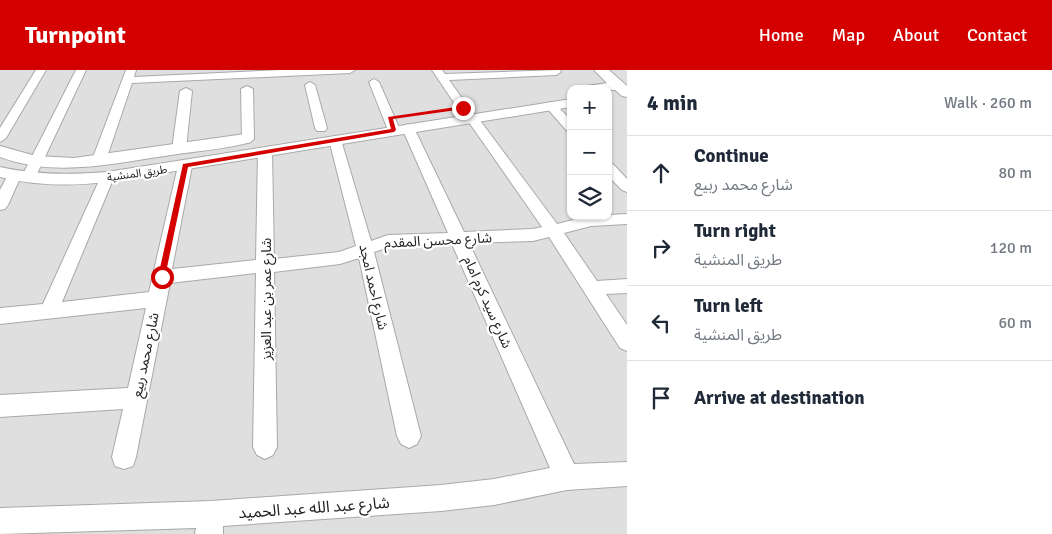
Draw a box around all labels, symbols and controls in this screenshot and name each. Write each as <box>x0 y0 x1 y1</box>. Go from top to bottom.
text: Turnpoint <box>25 20 126 50</box>
text: Home <box>759 24 804 46</box>
text: Map <box>832 24 865 46</box>
text: About <box>893 24 939 46</box>
text: Contact <box>967 24 1027 46</box>
map controls <box>567 85 612 220</box>
button: + <box>567 85 612 130</box>
text: 4 min <box>647 90 698 116</box>
text: Walk · 260 m <box>944 93 1032 113</box>
route end <box>452 97 475 120</box>
button: − <box>567 130 612 175</box>
text: Continue <box>694 144 769 168</box>
icon: ahead <box>647 159 675 187</box>
street label: طريق المنشية <box>106 163 168 184</box>
text: 80 m <box>998 163 1032 183</box>
button: layers <box>567 175 612 220</box>
text: شارع محمد ربيع <box>694 175 793 195</box>
text: Turn right <box>694 219 776 243</box>
street label: شارع محسن المقدم <box>384 229 493 254</box>
icon: right <box>647 234 675 262</box>
street label: شارع عمر بن عبد العزيز <box>258 238 277 361</box>
text: 120 m <box>990 238 1032 258</box>
street label: شارع احمد امجد <box>353 243 392 332</box>
text: طريق المنشية <box>694 250 782 270</box>
street label: شارع سيد كرم امام <box>458 253 515 352</box>
route start <box>151 266 174 289</box>
text: Turn left <box>694 294 763 318</box>
icon: left <box>647 309 675 337</box>
street label: شارع محمد ربيع <box>128 311 165 400</box>
text: 60 m <box>998 313 1032 333</box>
text: طريق المنشية <box>694 325 782 345</box>
icon: arrive <box>647 384 675 412</box>
text: Arrive at destination <box>694 386 865 410</box>
street label: شارع عبد الله عبد الحميد <box>238 493 391 525</box>

